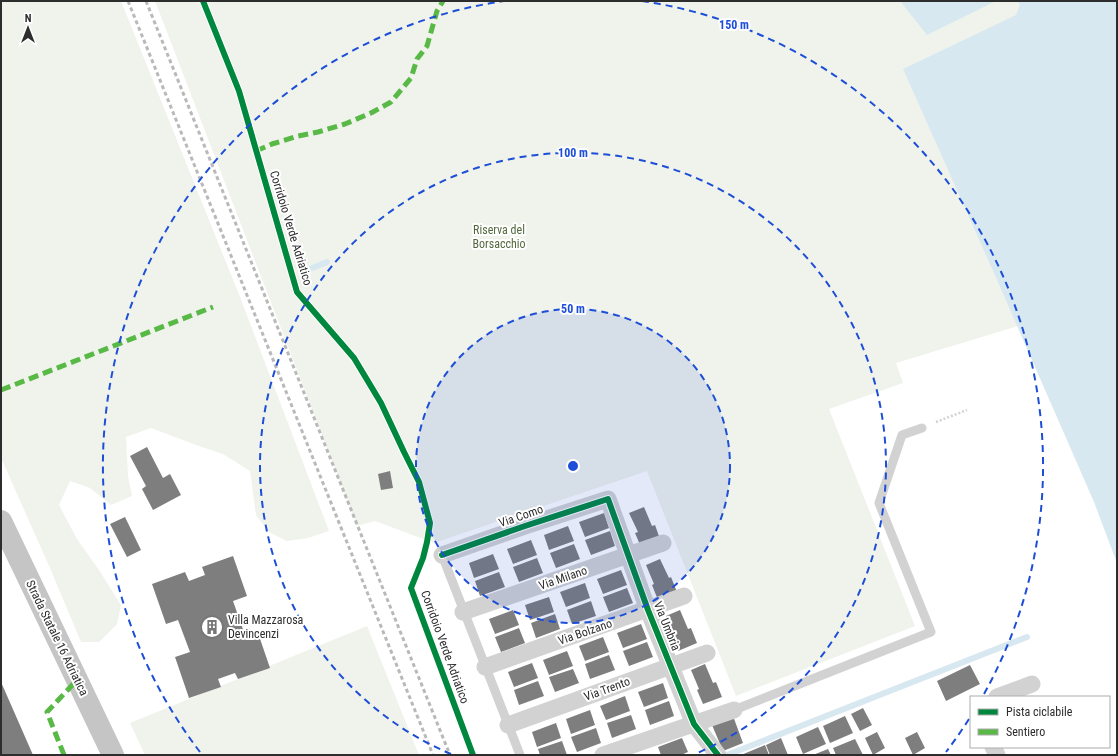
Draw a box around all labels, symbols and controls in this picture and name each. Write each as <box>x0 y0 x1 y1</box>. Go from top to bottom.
north arrow <box>8 8 48 48</box>
text: N <box>25 12 32 25</box>
text: 150 m <box>719 18 749 32</box>
text: 100 m <box>558 146 588 160</box>
street label: Corridoio Verde Adriatico <box>267 169 315 287</box>
park label: Riserva del Borsacchio <box>472 223 526 251</box>
text: 50 m <box>561 302 585 316</box>
centre of rings <box>566 459 580 473</box>
street label: Via Como <box>497 502 545 530</box>
street label: Via Milano <box>537 563 589 593</box>
street label: Strada Statale 16 Adriatica <box>23 578 91 698</box>
street label: Corridoio Verde Adriatico <box>418 589 472 705</box>
street label: Via Umbria <box>651 599 683 653</box>
place label: Villa Mazzarosa Devincenzi <box>228 613 304 641</box>
building icon: Villa Mazzarosa Devincenzi <box>199 614 225 640</box>
street label: Via Bolzano <box>556 616 614 648</box>
street label: Via Trento <box>582 674 632 704</box>
legend <box>970 696 1110 748</box>
text: Pista ciclabile <box>1006 705 1073 719</box>
text: Sentiero <box>1006 725 1045 739</box>

